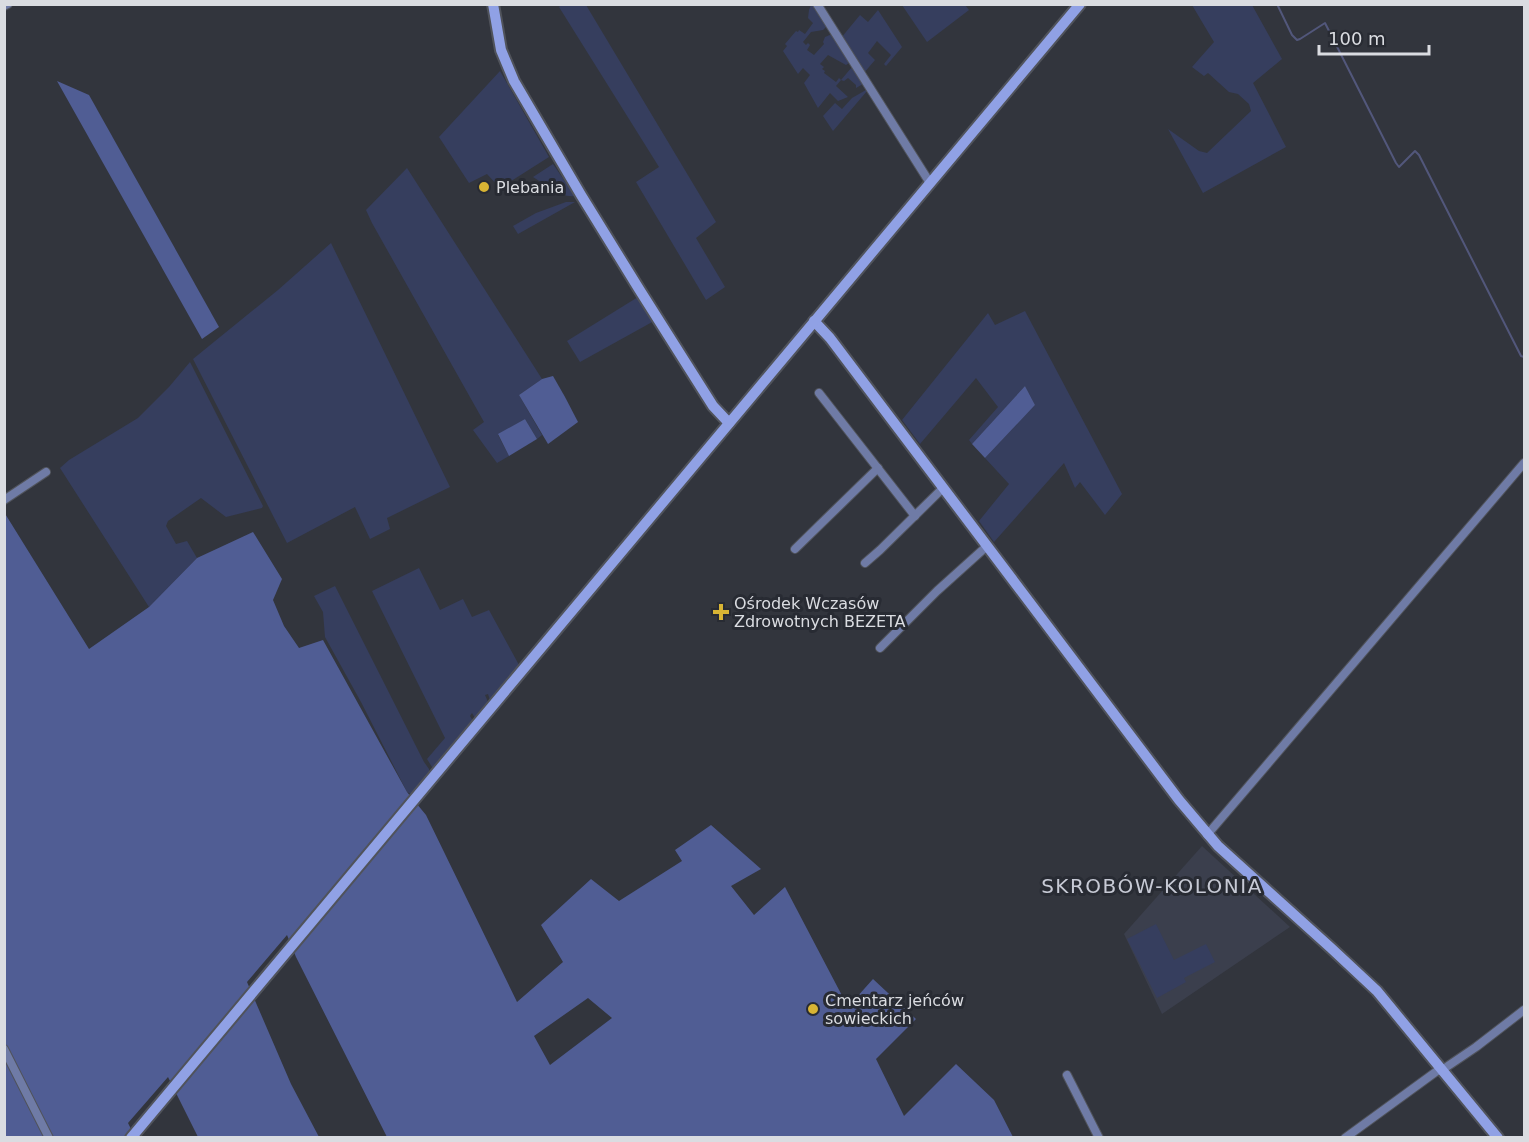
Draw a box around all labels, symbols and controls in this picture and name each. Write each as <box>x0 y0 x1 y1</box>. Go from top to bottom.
scale bar <box>1319 18 1428 56</box>
text: 100 m <box>1328 28 1386 49</box>
place label: Plebania <box>496 178 564 197</box>
marker: Plebania <box>477 180 491 194</box>
place label: Ośrodek Wczasów Zdrowotnych BEZETA <box>734 594 906 631</box>
marker: Ośrodek Wczasów Zdrowotnych BEZETA <box>712 603 730 621</box>
district label: SKROBÓW-KOLONIA <box>1041 874 1263 898</box>
place label: Cmentarz jeńców sowieckich <box>825 991 964 1028</box>
marker: Cmentarz jeńców sowieckich <box>806 1002 820 1016</box>

